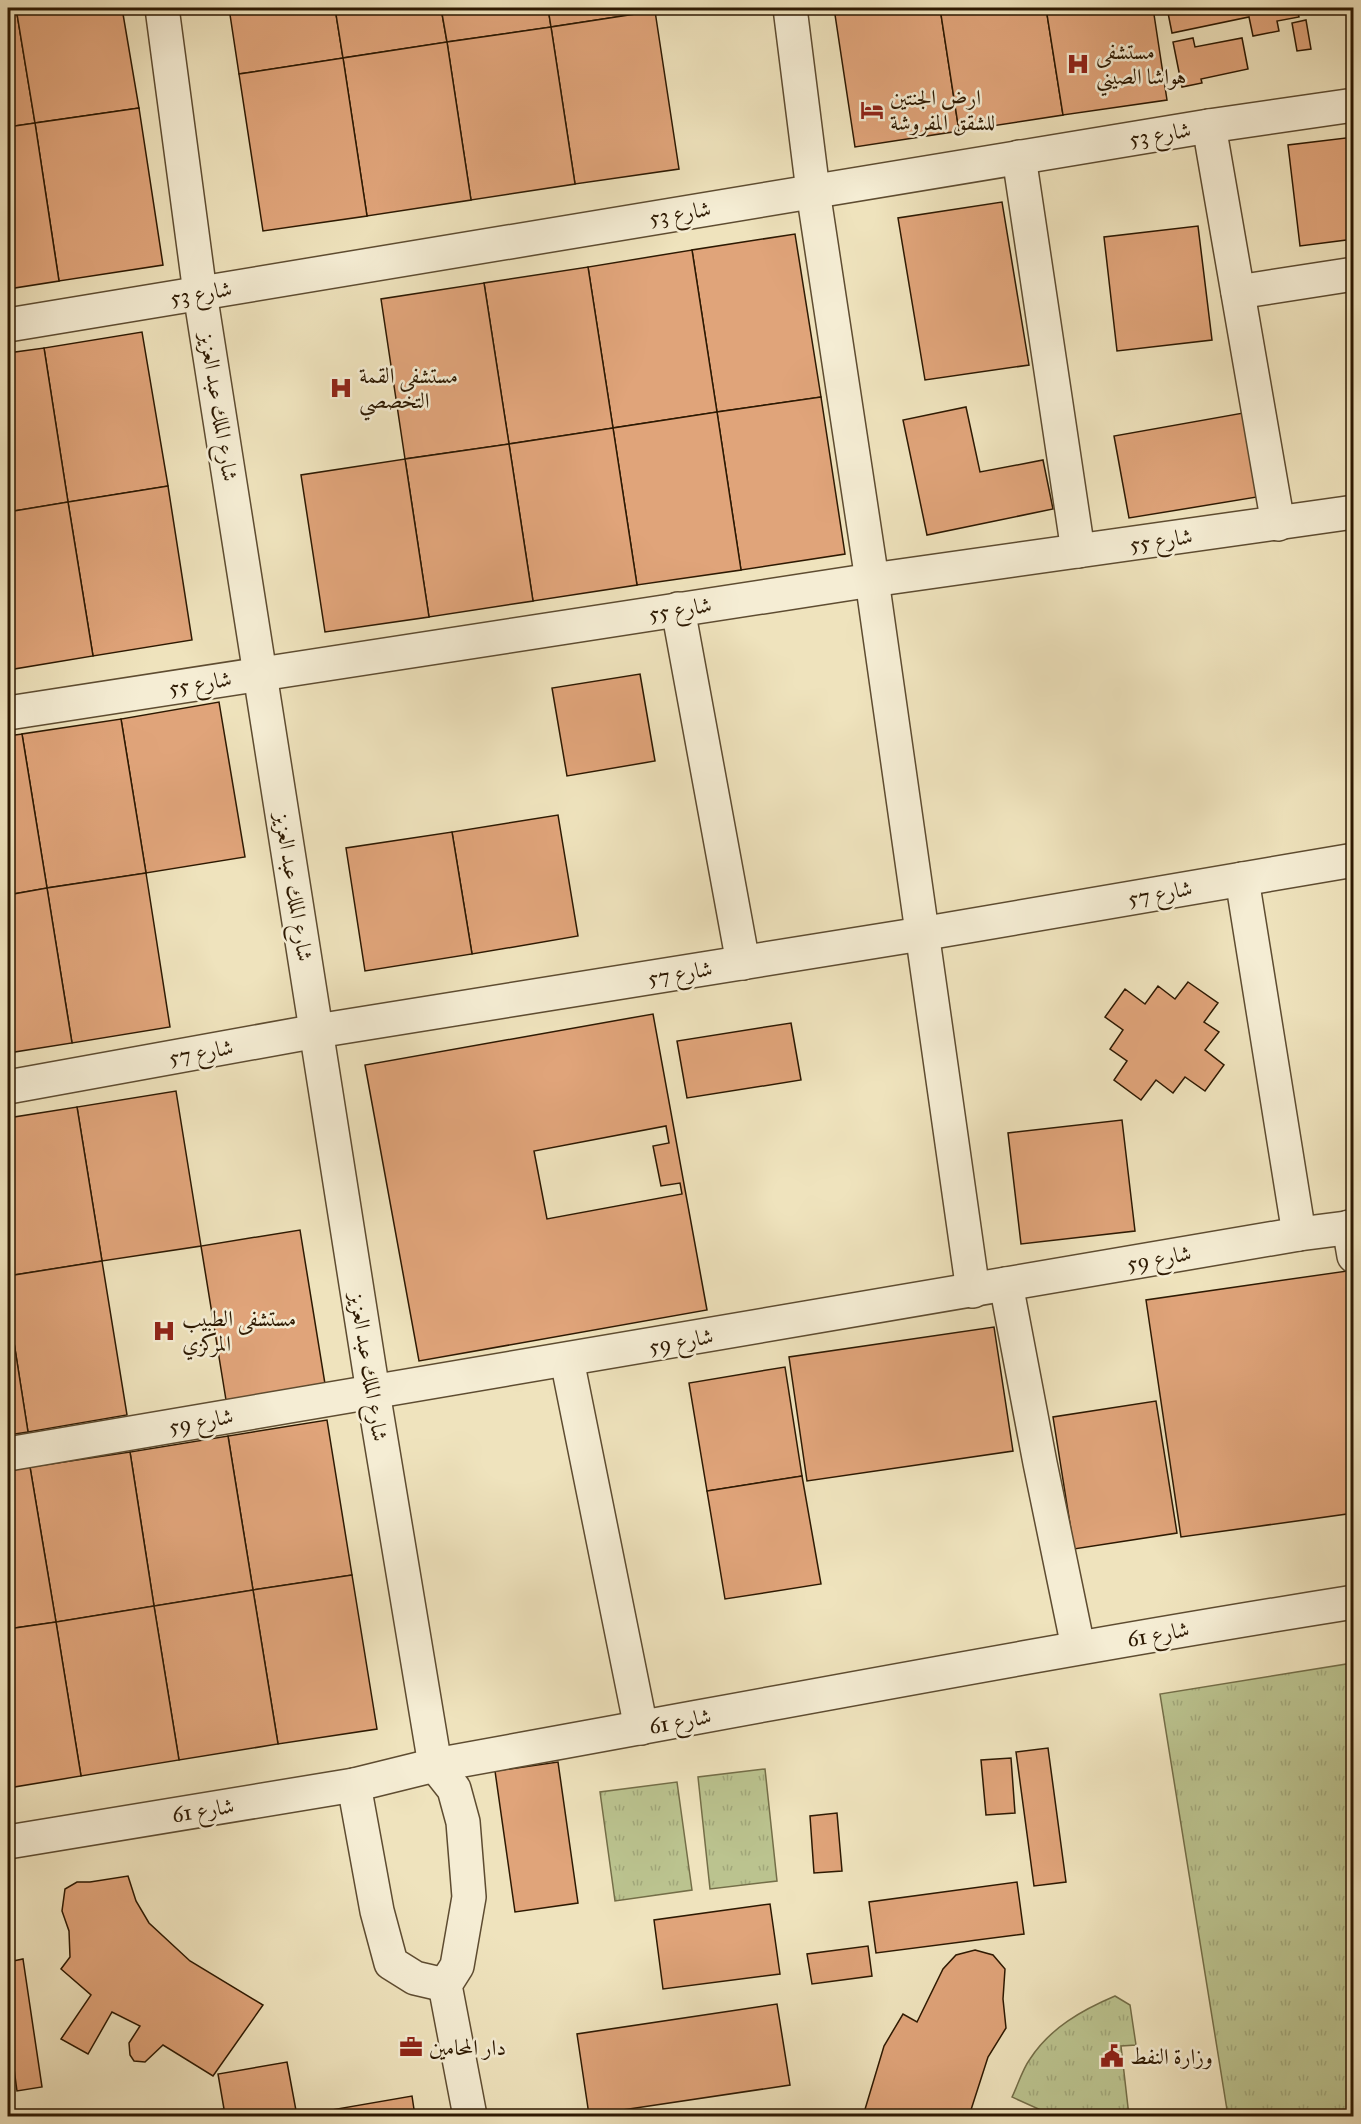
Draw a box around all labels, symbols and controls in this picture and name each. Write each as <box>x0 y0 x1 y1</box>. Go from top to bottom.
place label: مستشفى هواشا الصيني <box>1096 38 1186 97</box>
hospital icon: مستشفى هواشا الصيني <box>1065 51 1091 77</box>
place label: ارض الجنتين للشقق المفروشة <box>890 84 995 137</box>
hotel icon: ارض الجنتين للشقق المفروشة <box>859 97 885 123</box>
street label: شارع 53 <box>1127 116 1193 157</box>
street label: شارع 53 <box>647 195 713 236</box>
street label: شارع 53 <box>168 275 234 316</box>
street label: شارع الملك عبد العزيز <box>189 329 244 484</box>
place label: مستشفى القمة التخصصي <box>359 362 458 421</box>
hospital icon: مستشفى القمة التخصصي <box>328 375 354 401</box>
street label: شارع 55 <box>1128 522 1195 563</box>
street label: شارع 55 <box>647 591 714 632</box>
street label: شارع 55 <box>167 665 234 706</box>
street label: شارع الملك عبد العزيز <box>264 809 319 964</box>
street label: شارع 57 <box>1126 874 1195 917</box>
street label: شارع 57 <box>646 955 715 996</box>
street label: شارع 57 <box>167 1033 236 1076</box>
street label: شارع 59 <box>1125 1239 1194 1282</box>
street label: شارع الملك عبد العزيز <box>339 1289 394 1444</box>
place label: مستشفى الطبيب المركزي <box>182 1305 296 1361</box>
hospital icon: مستشفى الطبيب المركزي <box>151 1318 177 1344</box>
street label: شارع 59 <box>647 1322 716 1365</box>
street label: شارع 59 <box>167 1402 236 1445</box>
street label: شارع 61 <box>1125 1615 1192 1658</box>
street label: شارع 61 <box>647 1702 714 1745</box>
street label: شارع 61 <box>170 1792 237 1833</box>
office icon: دار المحامين <box>398 2034 424 2060</box>
place label: دار المحامين <box>429 2034 506 2061</box>
public building icon: وزارة النفط <box>1099 2043 1125 2069</box>
place label: وزارة النفط <box>1130 2043 1213 2070</box>

